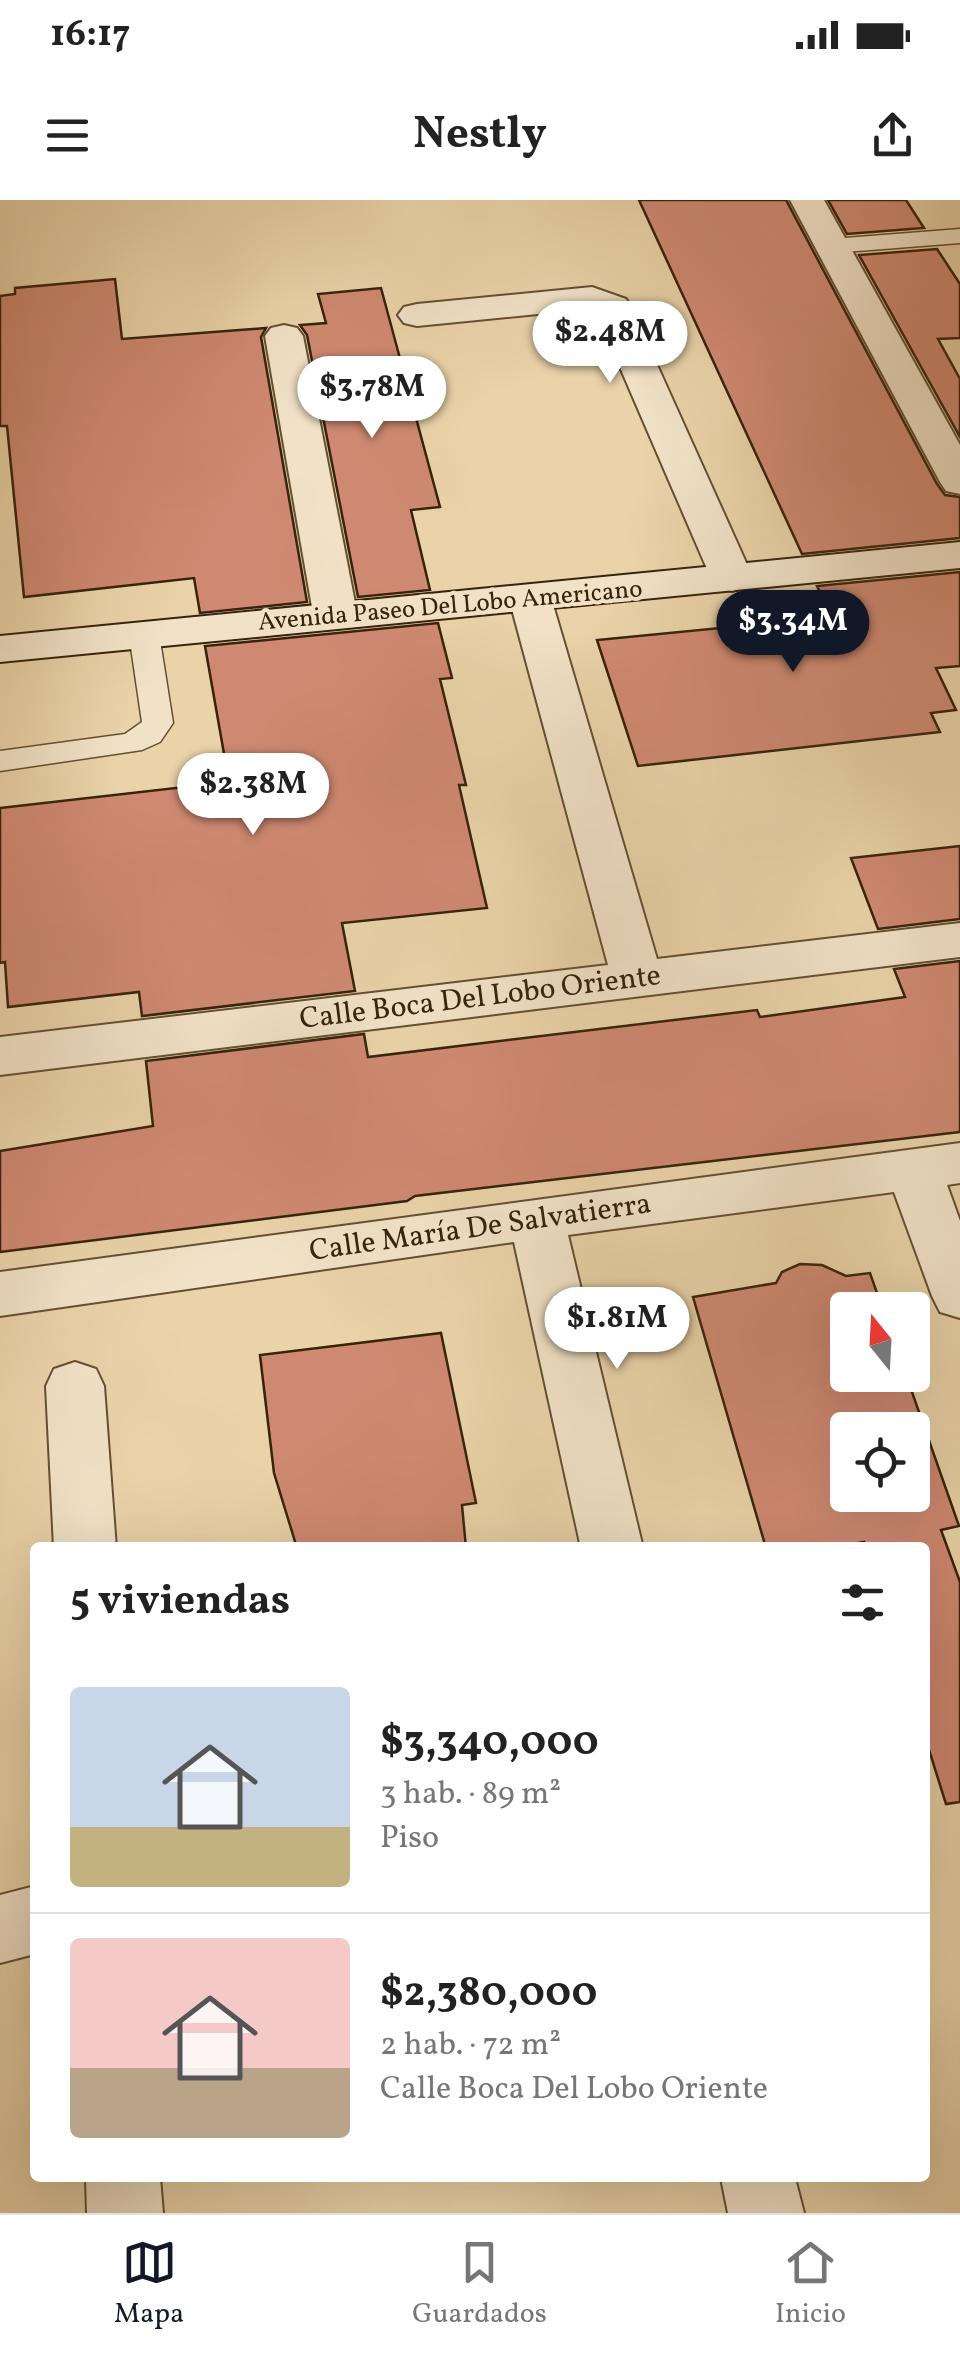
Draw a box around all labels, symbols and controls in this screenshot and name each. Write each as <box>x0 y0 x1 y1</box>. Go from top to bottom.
text: 16:17 <box>50 9 130 62</box>
text: Nestly <box>413 104 547 167</box>
icon: menu <box>40 108 95 163</box>
icon: share <box>865 108 920 163</box>
pin: $2.48M <box>529 301 691 386</box>
text: $2.48M <box>554 311 666 355</box>
pin: $3.78M <box>291 356 453 441</box>
text: $3.78M <box>319 366 425 410</box>
street label: Avenida Paseo Del Lobo Americano <box>257 572 644 641</box>
pin: $3.34M <box>712 590 874 675</box>
text: $3.34M <box>738 600 848 644</box>
pin: $2.38M <box>172 753 334 838</box>
text: $2.38M <box>199 763 307 807</box>
street label: Calle Boca Del Lobo Oriente <box>297 955 663 1041</box>
street label: Calle María De Salvatierra <box>307 1183 654 1273</box>
pin: $1.81M <box>536 1287 698 1372</box>
north arrow <box>830 1292 930 1392</box>
map controls <box>830 1292 930 1512</box>
text: $1.81M <box>566 1297 668 1341</box>
button: locate <box>830 1412 930 1512</box>
text: 5 viviendas <box>70 1573 290 1632</box>
icon: filters <box>835 1575 890 1630</box>
text: $3,340,000 <box>380 1714 599 1773</box>
icon: home <box>150 1727 270 1847</box>
text: 3 hab. · 89 m² <box>380 1773 561 1817</box>
text: Piso <box>380 1817 439 1861</box>
text: $2,380,000 <box>380 1965 597 2024</box>
icon: home <box>150 1978 270 2098</box>
text: 2 hab. · 72 m² <box>380 2024 561 2068</box>
text: Calle Boca Del Lobo Oriente <box>380 2068 768 2112</box>
tab: Mapa <box>114 2235 184 2334</box>
tab: Guardados <box>412 2235 547 2334</box>
tab: Inicio <box>775 2235 846 2334</box>

